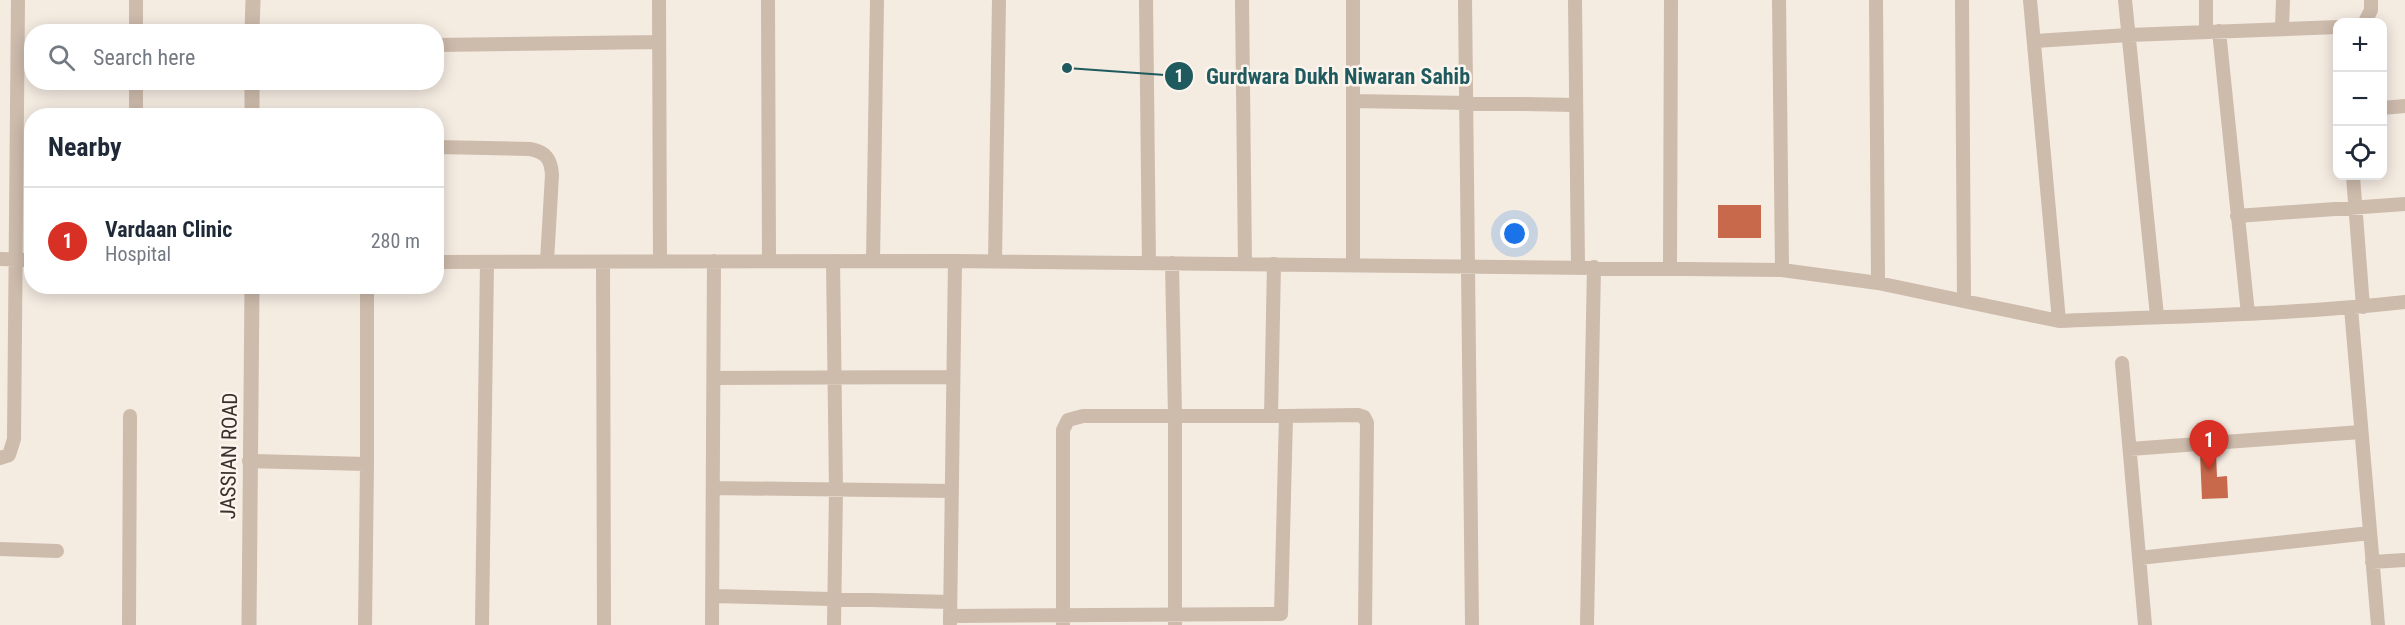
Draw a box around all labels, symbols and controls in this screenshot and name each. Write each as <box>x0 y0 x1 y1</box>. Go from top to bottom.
map controls <box>2333 18 2387 180</box>
button: + <box>2333 18 2387 72</box>
search box <box>24 24 444 90</box>
icon: search <box>45 41 78 74</box>
text: Search here <box>93 45 195 70</box>
callout: Gurdwara Dukh Niwaran Sahib <box>1164 56 1482 96</box>
text: Gurdwara Dukh Niwaran Sahib <box>1206 64 1470 89</box>
text: 1 <box>1174 65 1184 86</box>
button: − <box>2333 72 2387 126</box>
button: locate <box>2333 126 2387 180</box>
text: Nearby <box>48 132 122 162</box>
text: Vardaan Clinic <box>105 217 232 242</box>
your location <box>1500 219 1529 248</box>
text: 1 <box>62 229 73 253</box>
text: 280 m <box>371 229 420 253</box>
text: Hospital <box>105 242 171 266</box>
street label: JASSIAN ROAD <box>216 392 242 520</box>
pin: 1 <box>2190 420 2228 470</box>

